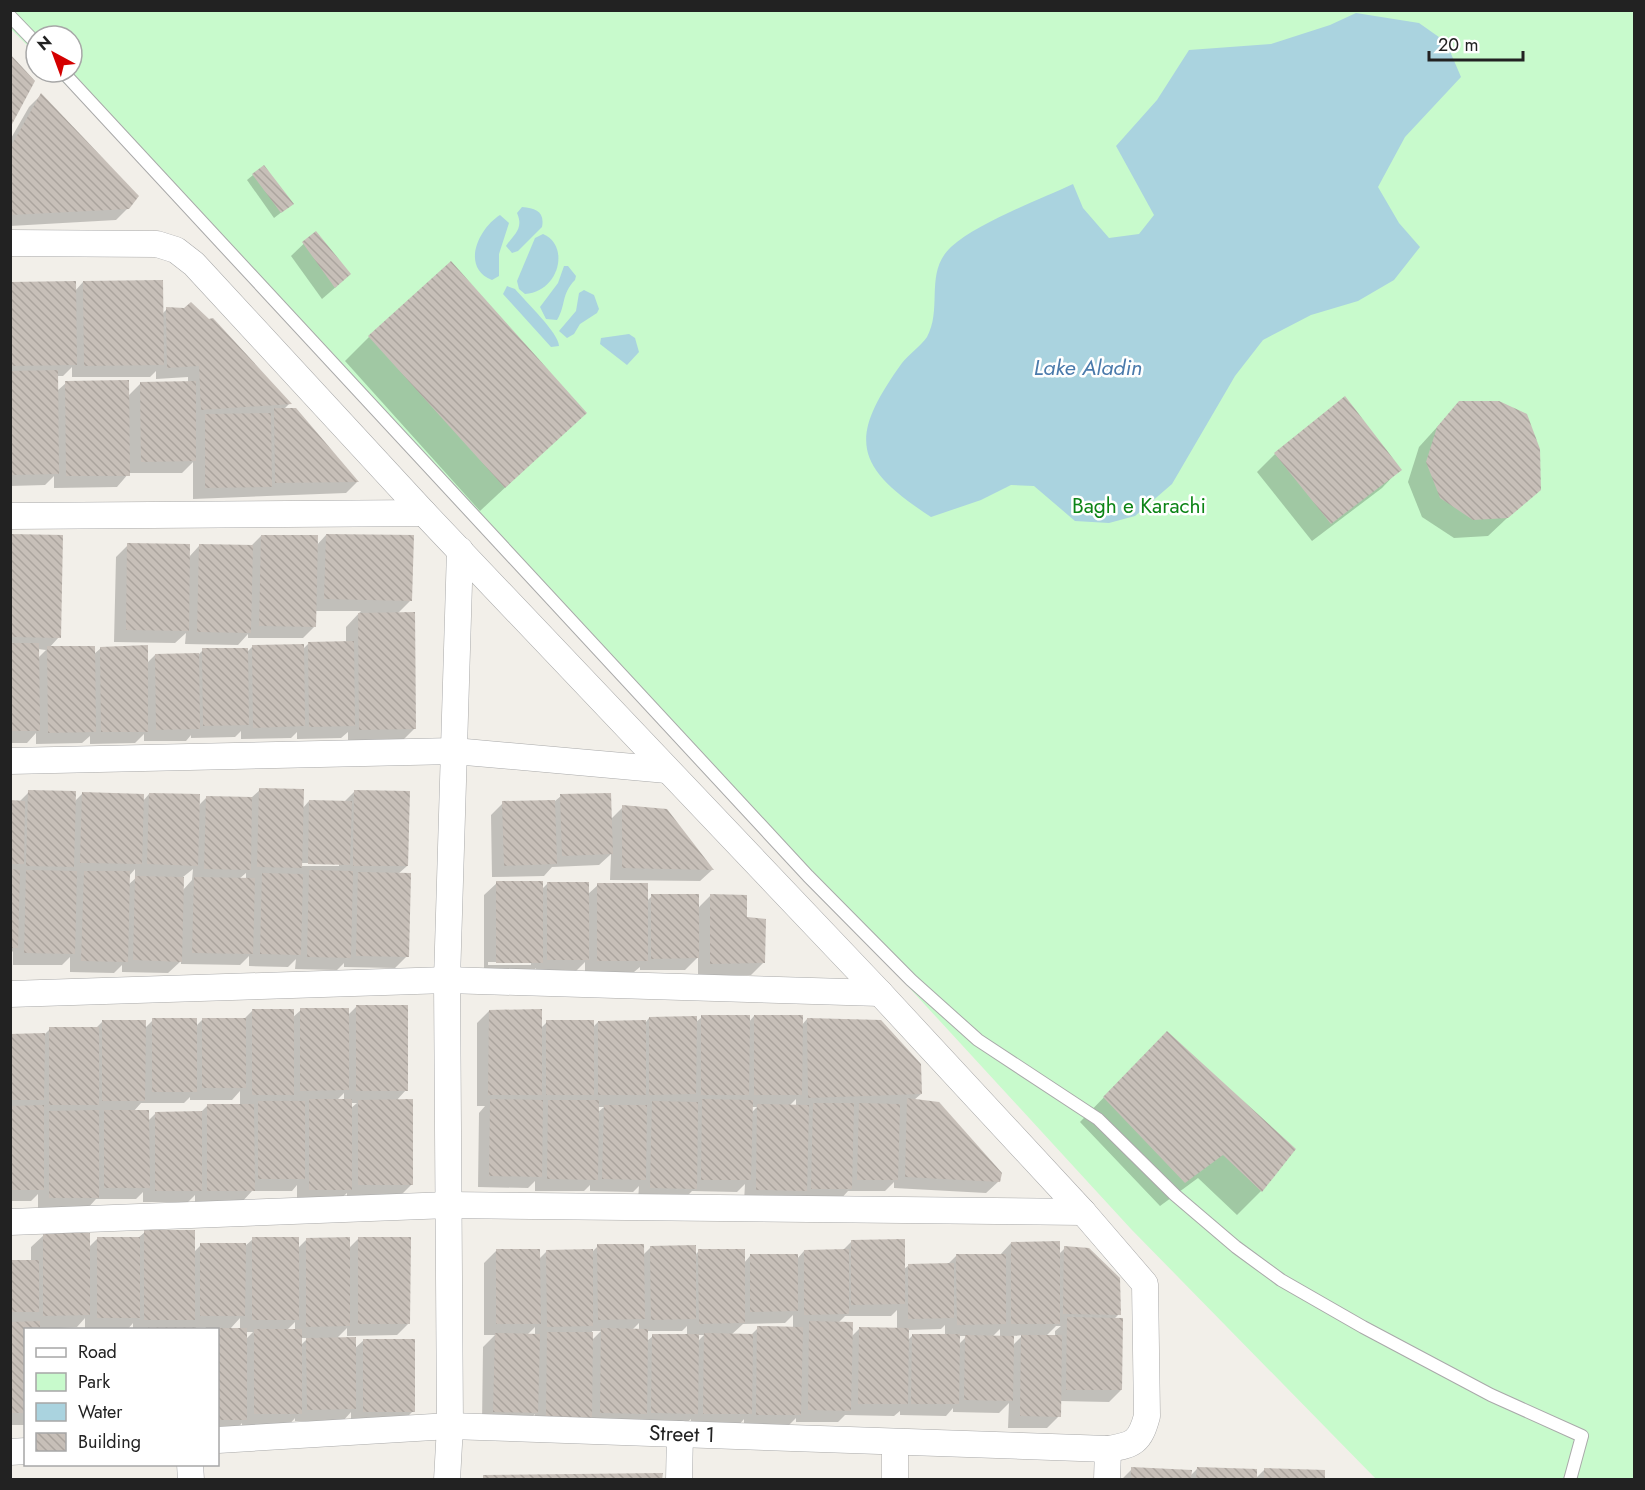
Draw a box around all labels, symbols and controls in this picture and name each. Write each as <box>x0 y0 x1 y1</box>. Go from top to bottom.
north arrow <box>24 24 84 84</box>
scale bar <box>1429 24 1524 62</box>
text: N <box>32 30 57 56</box>
text: 20 m <box>1438 32 1478 58</box>
water label: Lake Aladin <box>1034 351 1142 383</box>
park label: Bagh e Karachi <box>1072 491 1206 521</box>
legend <box>24 1328 219 1466</box>
text: Road <box>78 1339 117 1365</box>
text: Park <box>78 1369 110 1395</box>
text: Water <box>78 1399 123 1425</box>
street label: Street 1 <box>649 1418 715 1450</box>
text: Building <box>78 1429 141 1455</box>

